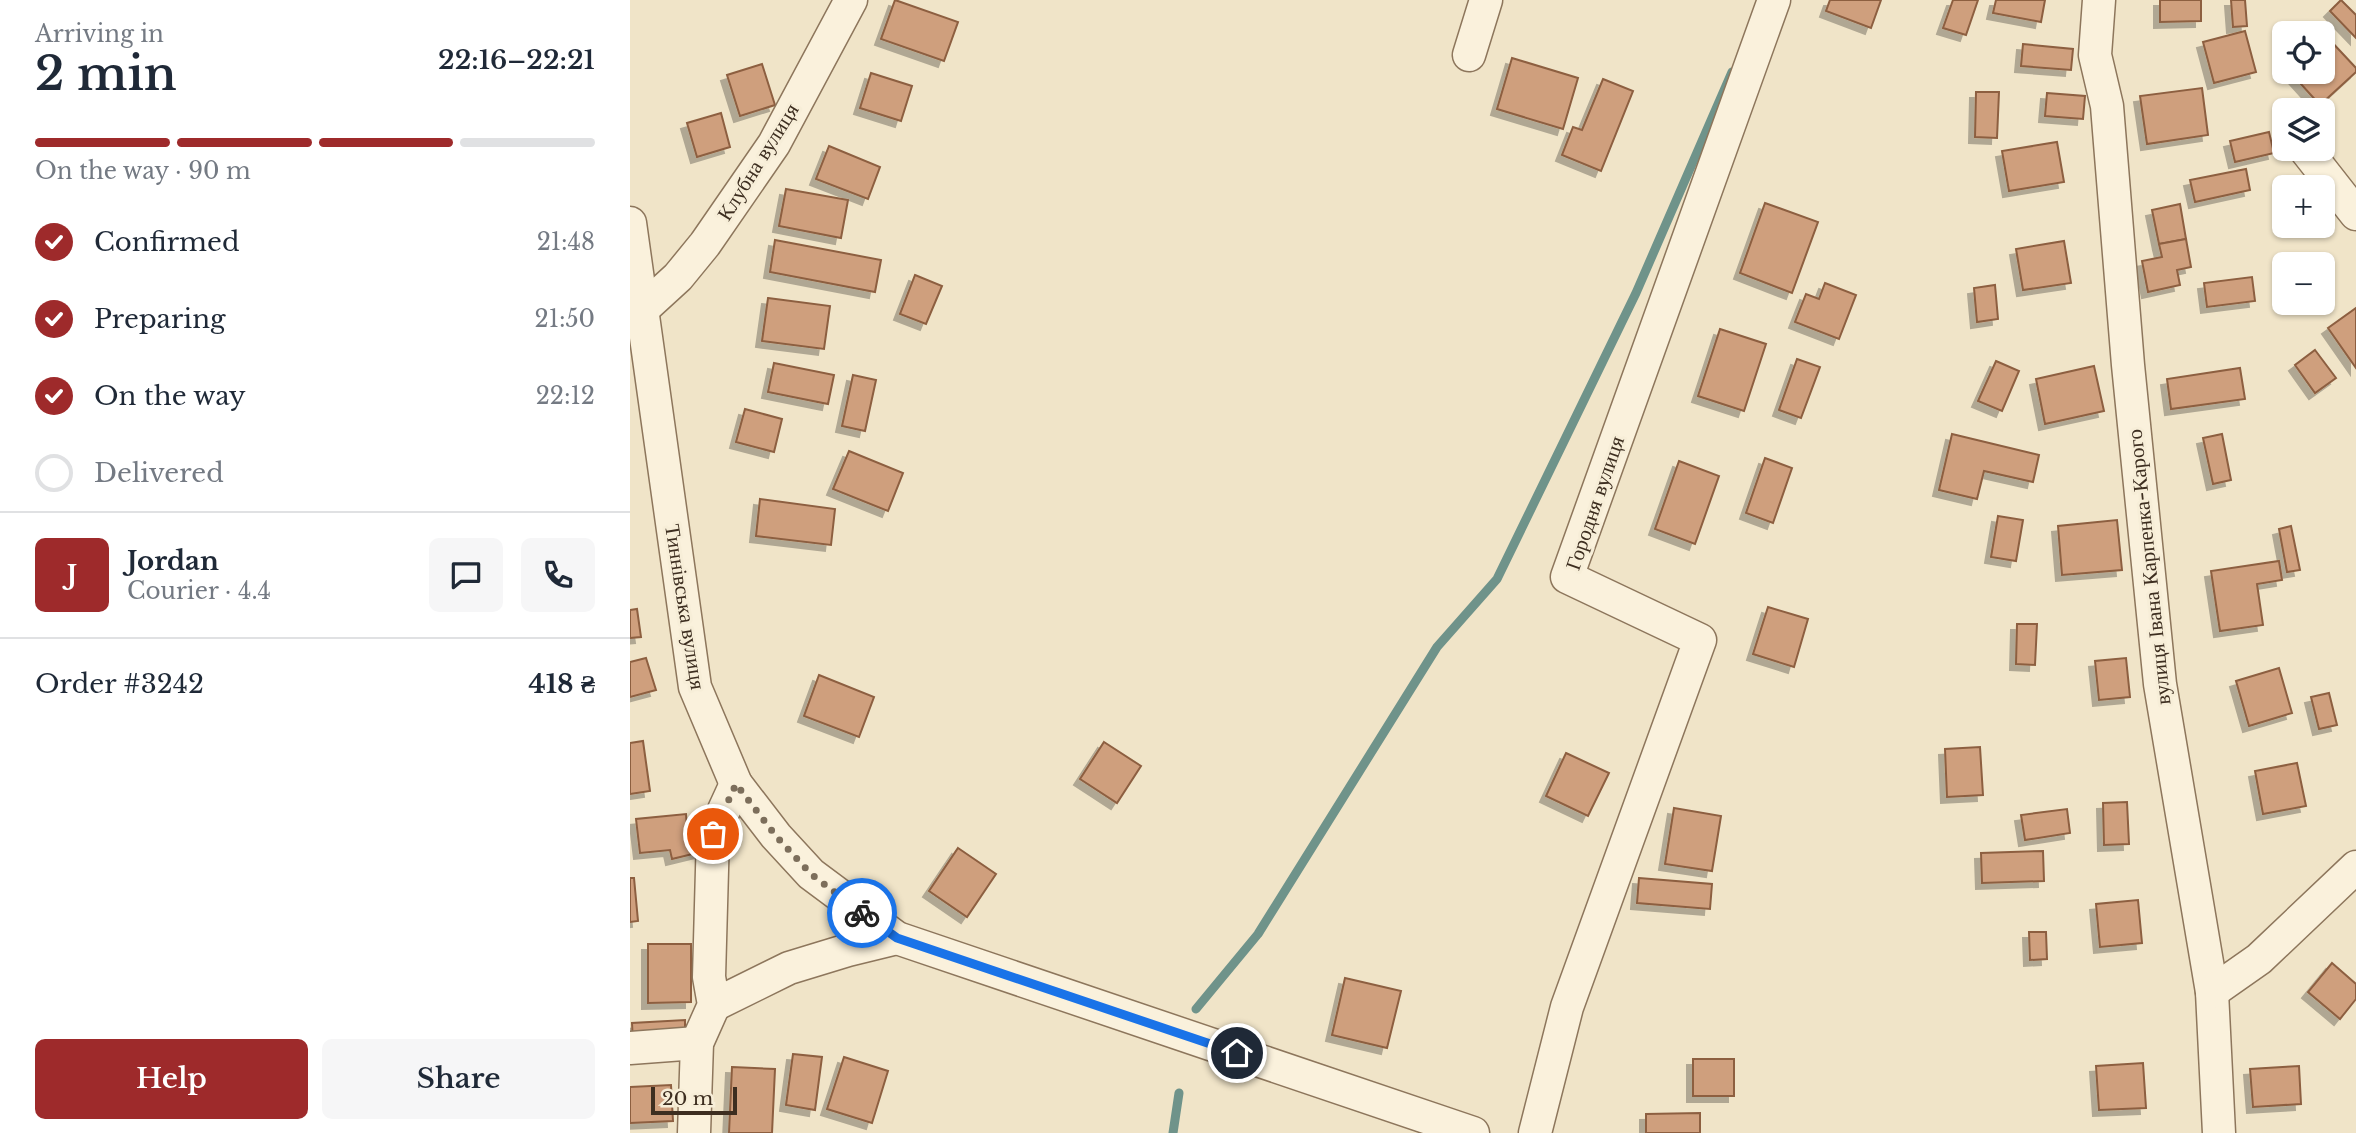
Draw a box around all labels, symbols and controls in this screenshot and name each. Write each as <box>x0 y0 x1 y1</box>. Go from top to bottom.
text: Arriving in <box>35 20 164 48</box>
map controls <box>2272 21 2335 315</box>
button: locate <box>2272 21 2335 84</box>
text: 22:16–22:21 <box>438 44 595 76</box>
text: 2 min <box>35 45 177 102</box>
street label: Клубна вулиця <box>712 98 805 225</box>
button: layers <box>2272 98 2335 161</box>
text: On the way · 90 m <box>35 157 251 185</box>
button: + <box>2272 175 2335 238</box>
icon: check <box>35 223 73 261</box>
text: Confirmed <box>94 226 239 258</box>
text: 21:48 <box>537 228 595 256</box>
button: − <box>2272 252 2335 315</box>
icon: check <box>35 300 73 338</box>
text: Preparing <box>94 303 226 335</box>
text: 21:50 <box>535 305 595 333</box>
icon: check <box>35 377 73 415</box>
text: On the way <box>94 380 246 412</box>
text: 22:12 <box>536 382 595 410</box>
street label: вулиця Івана Карпенка-Карого <box>2122 428 2176 706</box>
street label: Городня вулиця <box>1560 432 1630 574</box>
text: Delivered <box>94 457 224 489</box>
street label: Тиннівська вулиця <box>659 522 711 692</box>
button: chat <box>429 538 503 612</box>
button: phone <box>521 538 595 612</box>
text: Jordan <box>127 545 219 577</box>
text: J <box>67 559 77 591</box>
text: Courier · 4.4 <box>127 577 271 605</box>
text: Order #3242 <box>35 668 204 700</box>
text: 418 ₴ <box>529 668 595 700</box>
pin <box>683 804 743 864</box>
icon: bag <box>694 815 732 853</box>
courier <box>827 878 897 948</box>
icon: bike <box>843 894 881 932</box>
pin <box>1207 1023 1267 1083</box>
icon: home <box>1218 1034 1256 1072</box>
button: Help <box>35 1039 308 1119</box>
button: Share <box>322 1039 595 1119</box>
scale bar <box>651 1084 737 1116</box>
text: 20 m <box>662 1087 713 1110</box>

